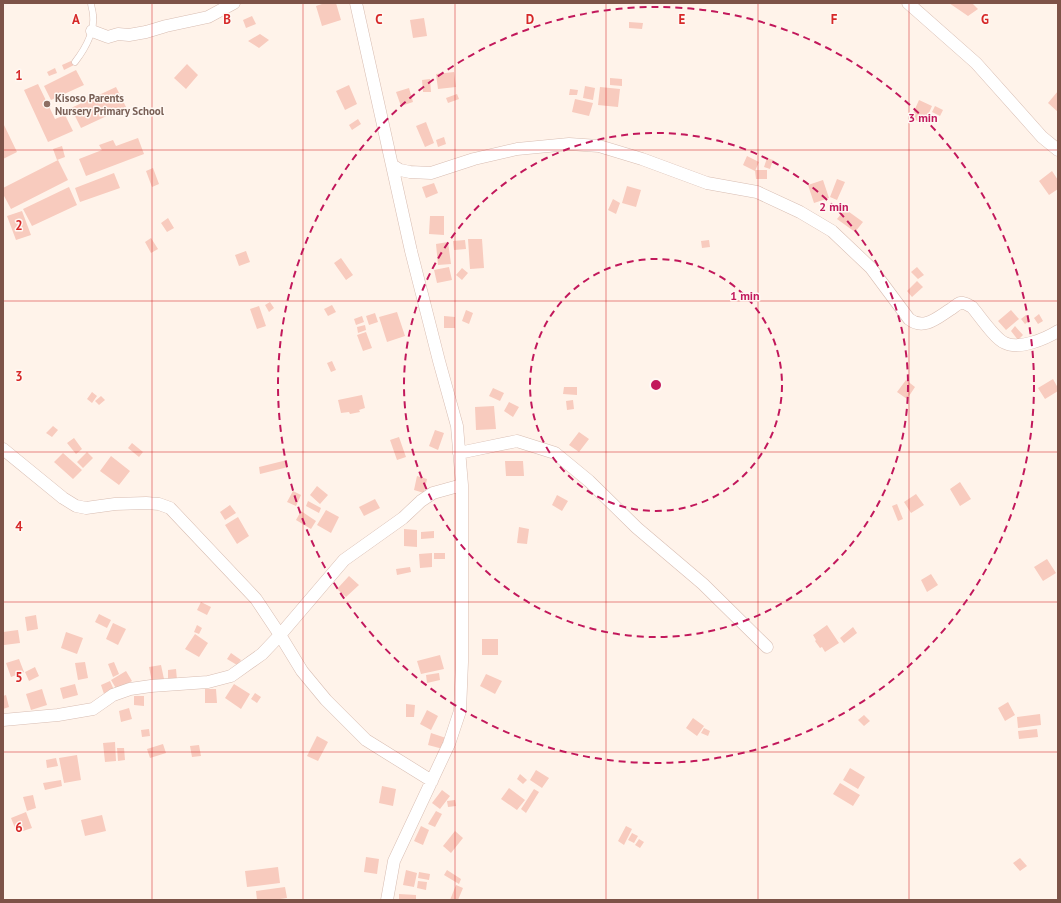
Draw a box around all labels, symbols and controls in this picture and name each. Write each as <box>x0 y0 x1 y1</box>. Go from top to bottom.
text: A <box>72 11 80 28</box>
text: B <box>223 11 231 28</box>
text: C <box>375 11 383 28</box>
text: D <box>526 11 534 28</box>
text: E <box>679 11 686 28</box>
text: F <box>831 11 838 28</box>
text: G <box>981 11 989 28</box>
text: 1 <box>15 67 23 84</box>
place label: Kisoso Parents Nursery Primary School <box>55 91 165 118</box>
marker: Kisoso Parents Nursery Primary School <box>42 99 52 109</box>
text: 3 min <box>908 110 938 125</box>
text: 2 min <box>819 199 849 214</box>
text: 2 <box>15 217 23 234</box>
text: 1 min <box>730 288 760 303</box>
text: 3 <box>15 368 23 385</box>
centre of rings <box>649 378 663 392</box>
text: 4 <box>15 518 23 535</box>
text: 5 <box>15 669 23 686</box>
text: 6 <box>15 819 23 836</box>

